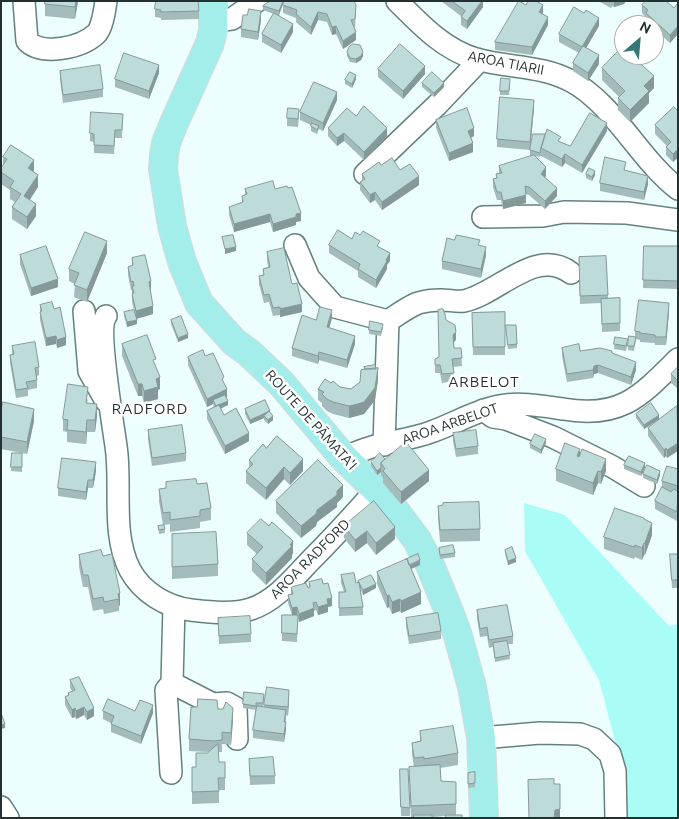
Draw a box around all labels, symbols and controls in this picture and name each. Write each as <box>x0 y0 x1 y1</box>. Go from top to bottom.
north arrow <box>614 15 664 65</box>
text: N <box>637 18 654 37</box>
street label: AROA TIARII <box>467 47 545 79</box>
street label: ROUTE DE PĀMATA'I <box>262 367 360 473</box>
district label: ARBELOT <box>448 373 520 391</box>
district label: RADFORD <box>111 400 189 418</box>
street label: AROA ARBELOT <box>400 400 500 448</box>
street label: AROA RADFORD <box>267 516 353 602</box>

